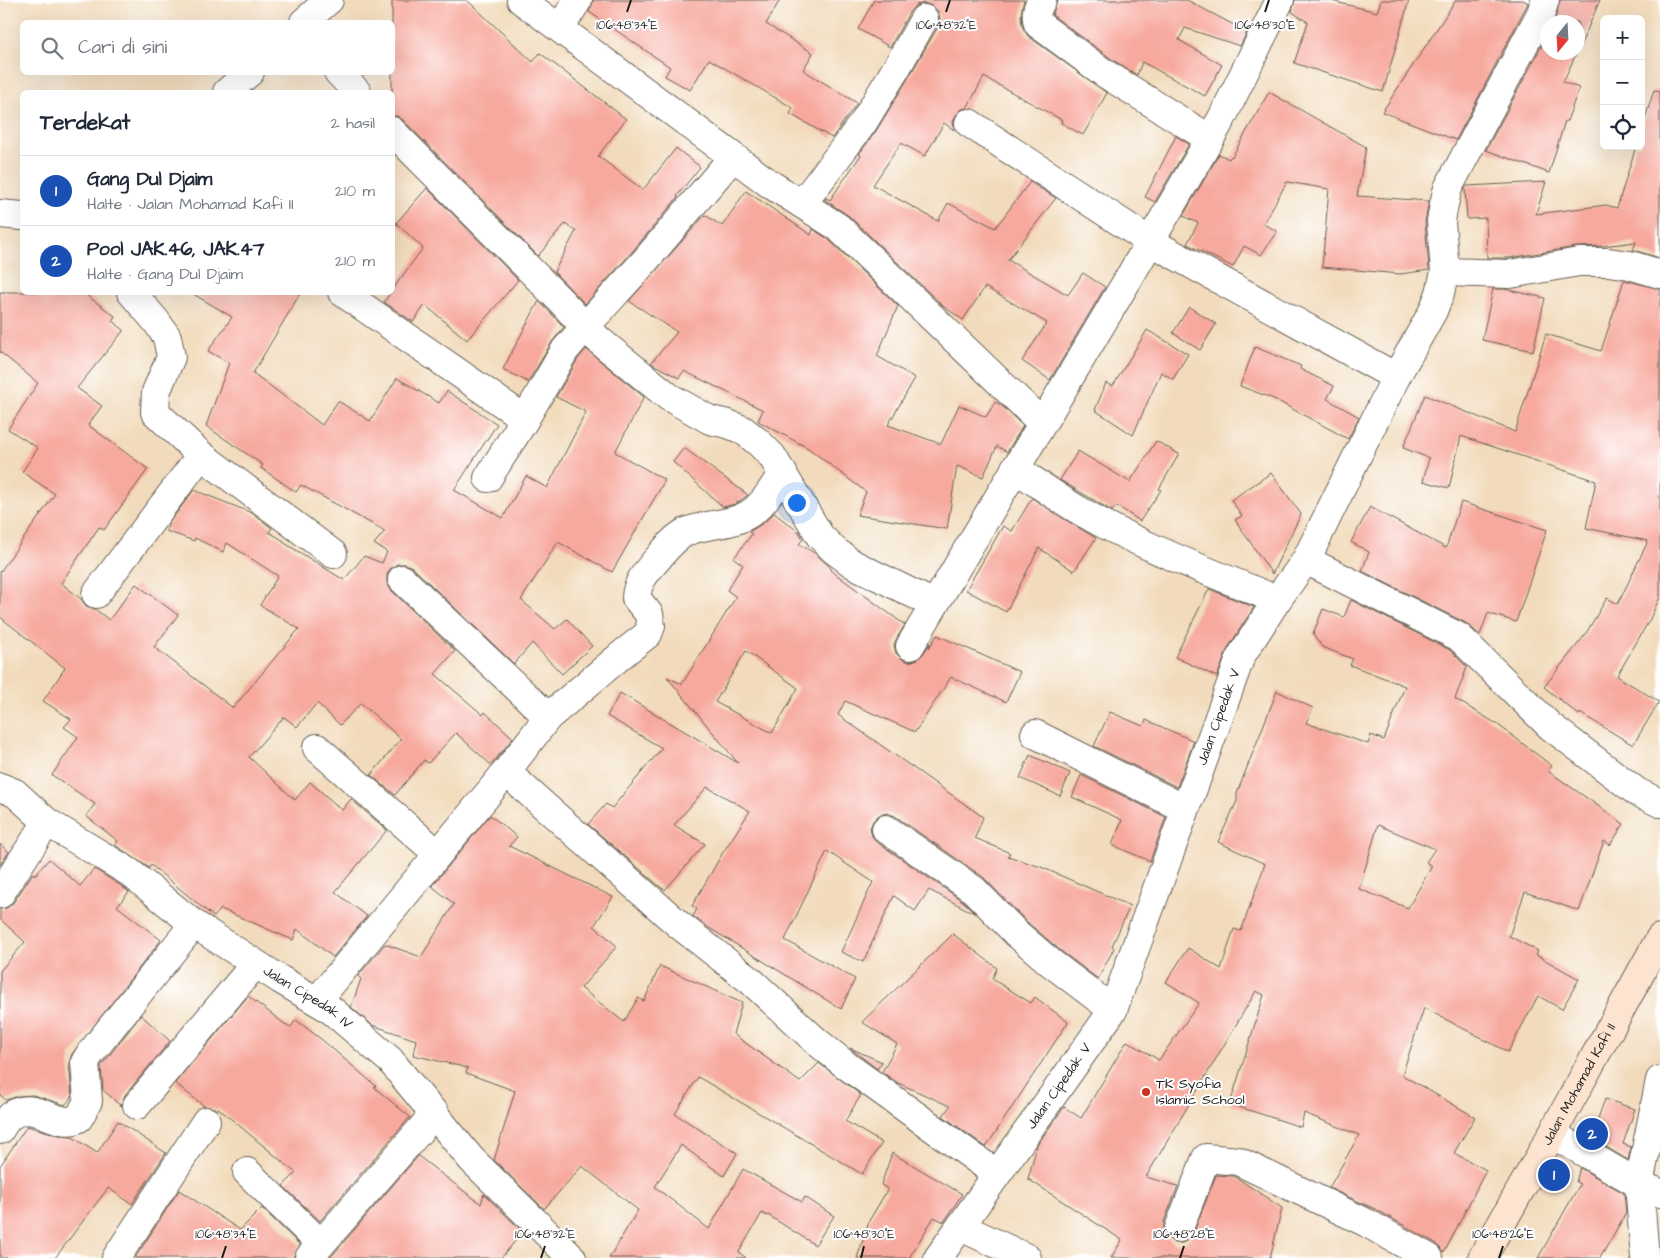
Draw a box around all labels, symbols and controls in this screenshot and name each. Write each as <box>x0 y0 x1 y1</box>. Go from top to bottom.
north arrow <box>1540 15 1585 60</box>
map controls <box>1600 15 1645 150</box>
button: + <box>1600 15 1645 60</box>
text: 106°48'34"E <box>596 17 658 34</box>
text: 106°48'32"E <box>916 17 976 34</box>
text: 106°48'30"E <box>1235 17 1295 34</box>
search box <box>20 20 395 75</box>
icon: search <box>38 34 66 62</box>
text: Cari di sini <box>78 34 167 61</box>
button: − <box>1600 60 1645 105</box>
button: locate <box>1600 105 1645 150</box>
text: Terdekat <box>40 108 130 137</box>
text: 2 hasil <box>330 112 375 134</box>
text: Gang Dul Djaim <box>87 166 212 193</box>
text: 1 <box>55 180 57 202</box>
text: 210 m <box>335 180 375 202</box>
text: Halte · Jalan Mohamad Kafi II <box>87 193 294 215</box>
text: Pool JAK.46, JAK.47 <box>87 236 264 263</box>
text: 2 <box>51 250 61 272</box>
text: 210 m <box>335 250 375 272</box>
text: Halte · Gang Dul Djaim <box>87 263 243 285</box>
your location <box>784 490 810 516</box>
street label: Jalan Cipedak V <box>1192 666 1246 768</box>
street label: Jalan Cipedak IV <box>259 961 357 1034</box>
street label: Jalan Mohamad Kafi II <box>1538 1020 1621 1149</box>
street label: Jalan Cipedak V <box>1022 1039 1097 1134</box>
place label: TK Syofia Islamic School <box>1156 1074 1245 1110</box>
marker: TK Syofia Islamic School <box>1140 1086 1152 1098</box>
pin: 2 <box>1576 1115 1608 1153</box>
pin: 1 <box>1538 1156 1570 1194</box>
text: 106°48'34"E <box>195 1226 257 1243</box>
text: 106°48'32"E <box>515 1226 575 1243</box>
text: 106°48'30"E <box>834 1226 894 1243</box>
text: 106°48'28"E <box>1153 1226 1215 1243</box>
text: 106°48'26"E <box>1472 1226 1534 1243</box>

